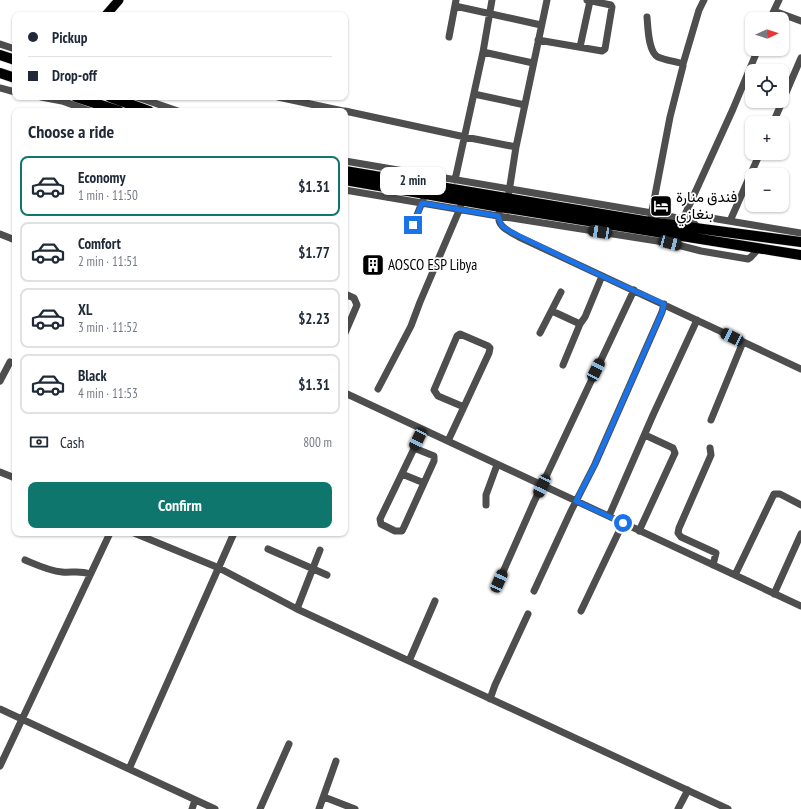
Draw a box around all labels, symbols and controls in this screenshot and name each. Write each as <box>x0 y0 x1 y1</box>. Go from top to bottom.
north arrow <box>745 12 789 56</box>
map controls <box>745 12 789 212</box>
text: Pickup <box>52 28 87 47</box>
button: locate <box>745 64 789 108</box>
text: Drop-off <box>52 66 97 85</box>
button: + <box>745 116 789 160</box>
text: Choose a ride <box>28 120 114 143</box>
callout: 2 min <box>380 167 446 195</box>
icon: car <box>30 168 66 204</box>
text: Economy <box>78 168 126 187</box>
button: − <box>745 168 789 212</box>
text: 2 min <box>400 172 426 189</box>
text: $1.31 <box>298 177 330 196</box>
text: 1 min · 11:50 <box>78 187 138 204</box>
place label: فندق منارة بنغازي <box>676 187 738 227</box>
hotel icon: فندق منارة بنغازي <box>648 193 674 219</box>
route end <box>404 216 422 234</box>
car <box>587 224 613 240</box>
icon: car <box>30 234 66 270</box>
text: Comfort <box>78 234 121 253</box>
car <box>657 234 683 252</box>
text: $1.77 <box>298 243 330 262</box>
building icon: AOSCO ESP Libya <box>360 252 386 278</box>
text: 2 min · 11:51 <box>78 253 138 270</box>
place label: AOSCO ESP Libya <box>388 255 477 274</box>
icon: car <box>30 300 66 336</box>
text: XL <box>78 300 92 319</box>
text: $2.23 <box>298 309 330 328</box>
text: 3 min · 11:52 <box>78 319 138 336</box>
car <box>719 326 745 348</box>
car <box>585 357 607 383</box>
icon: car <box>30 366 66 402</box>
text: Black <box>78 366 107 385</box>
text: $1.31 <box>298 375 330 394</box>
text: 4 min · 11:53 <box>78 385 138 402</box>
car <box>407 426 429 452</box>
icon: cash <box>28 431 50 453</box>
text: Cash <box>60 433 84 452</box>
text: 800 m <box>303 434 332 451</box>
car <box>531 473 553 499</box>
button: Confirm <box>28 482 332 528</box>
route start <box>614 514 632 532</box>
car <box>489 568 509 594</box>

